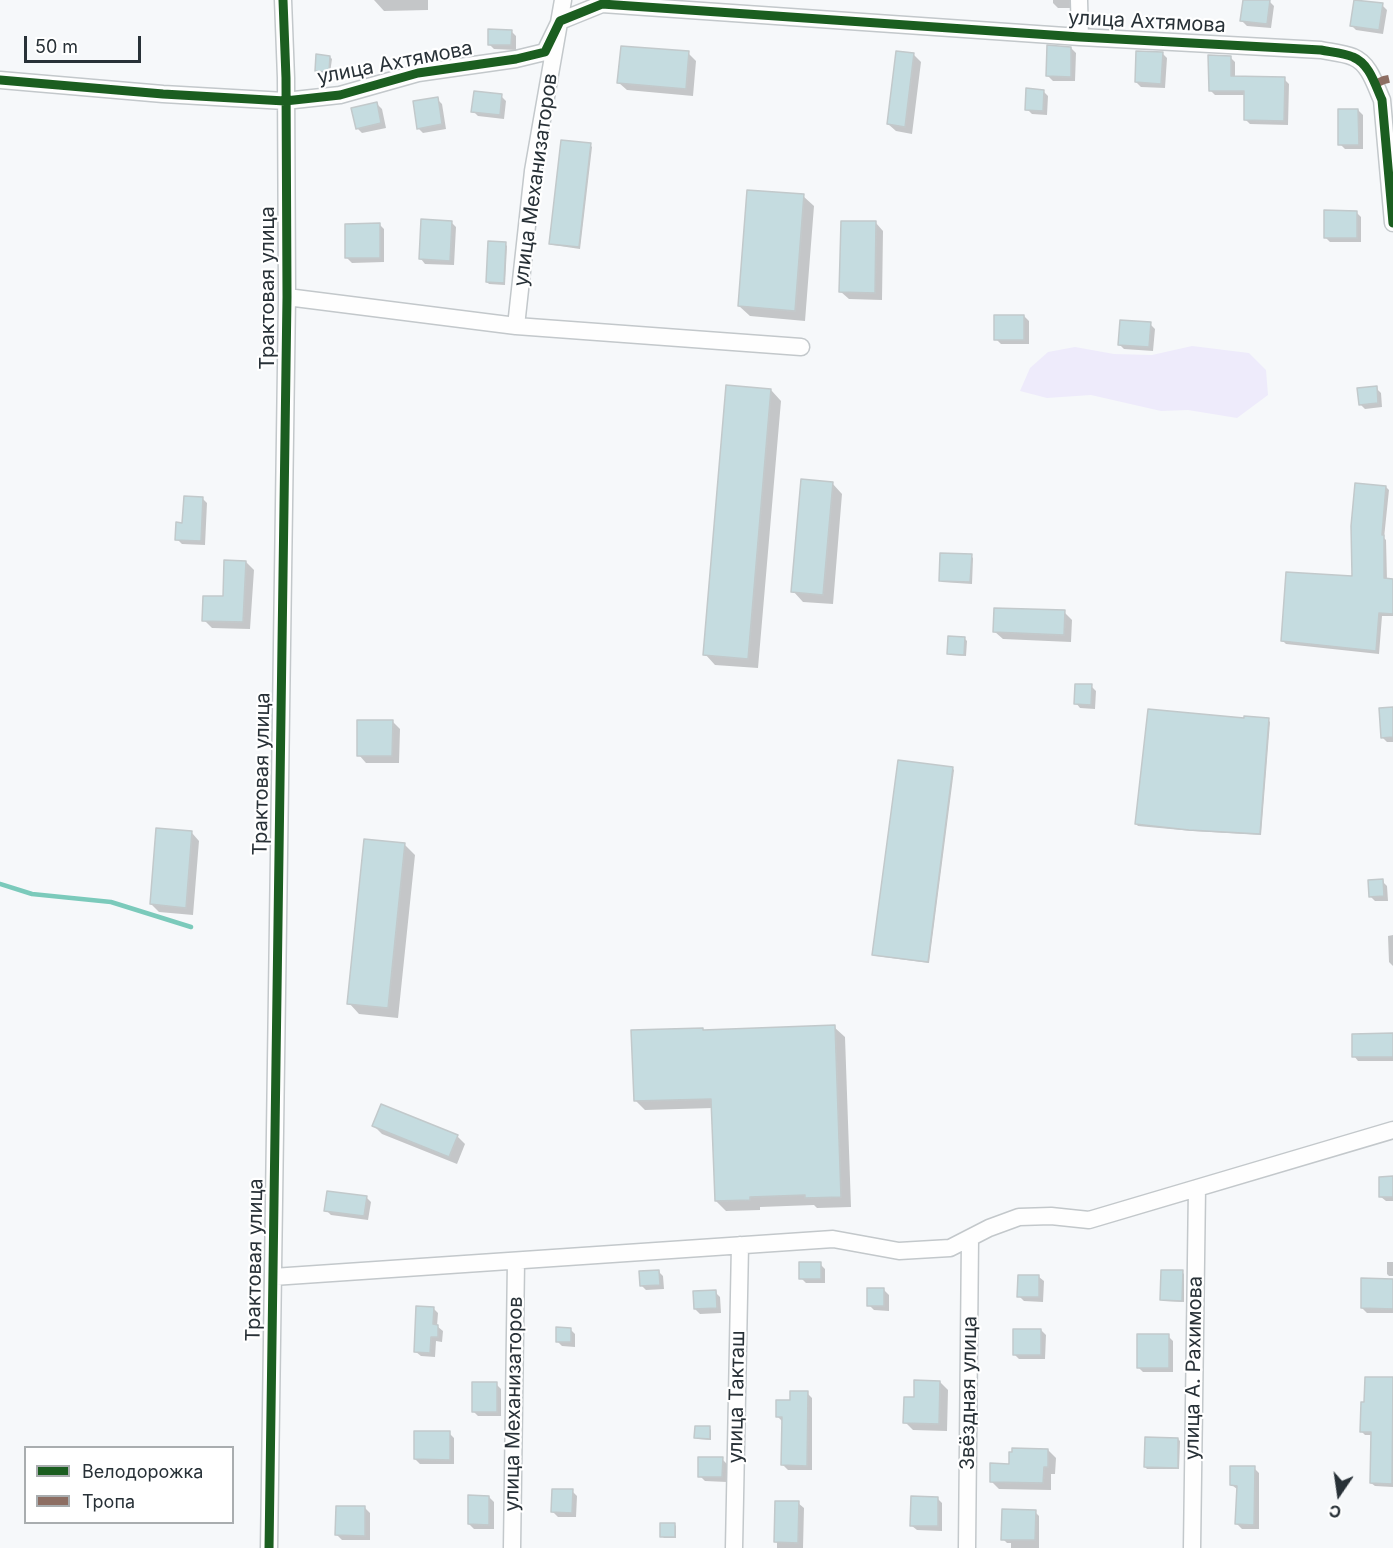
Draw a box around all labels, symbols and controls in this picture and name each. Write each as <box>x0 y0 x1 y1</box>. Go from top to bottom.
street label: улица Ахтямова <box>1068 6 1226 38</box>
scale bar <box>27 24 144 62</box>
text: 50 m <box>35 36 78 57</box>
street label: улица Ахтямова <box>315 36 475 90</box>
street label: улица Механизаторов <box>509 72 563 288</box>
street label: Трактовая улица <box>256 206 280 370</box>
street label: Трактовая улица <box>249 692 275 856</box>
street label: Трактовая улица <box>242 1178 268 1342</box>
street label: улица А. Рахимова <box>1180 1276 1208 1460</box>
street label: улица Механизаторов <box>500 1296 528 1512</box>
street label: Звёздная улица <box>956 1316 982 1470</box>
street label: улица Такташ <box>724 1330 750 1464</box>
legend <box>24 1446 234 1524</box>
text: Велодорожка <box>82 1461 203 1482</box>
north arrow <box>1309 1464 1369 1524</box>
text: Тропа <box>82 1491 135 1512</box>
text: С <box>1327 1500 1343 1523</box>

